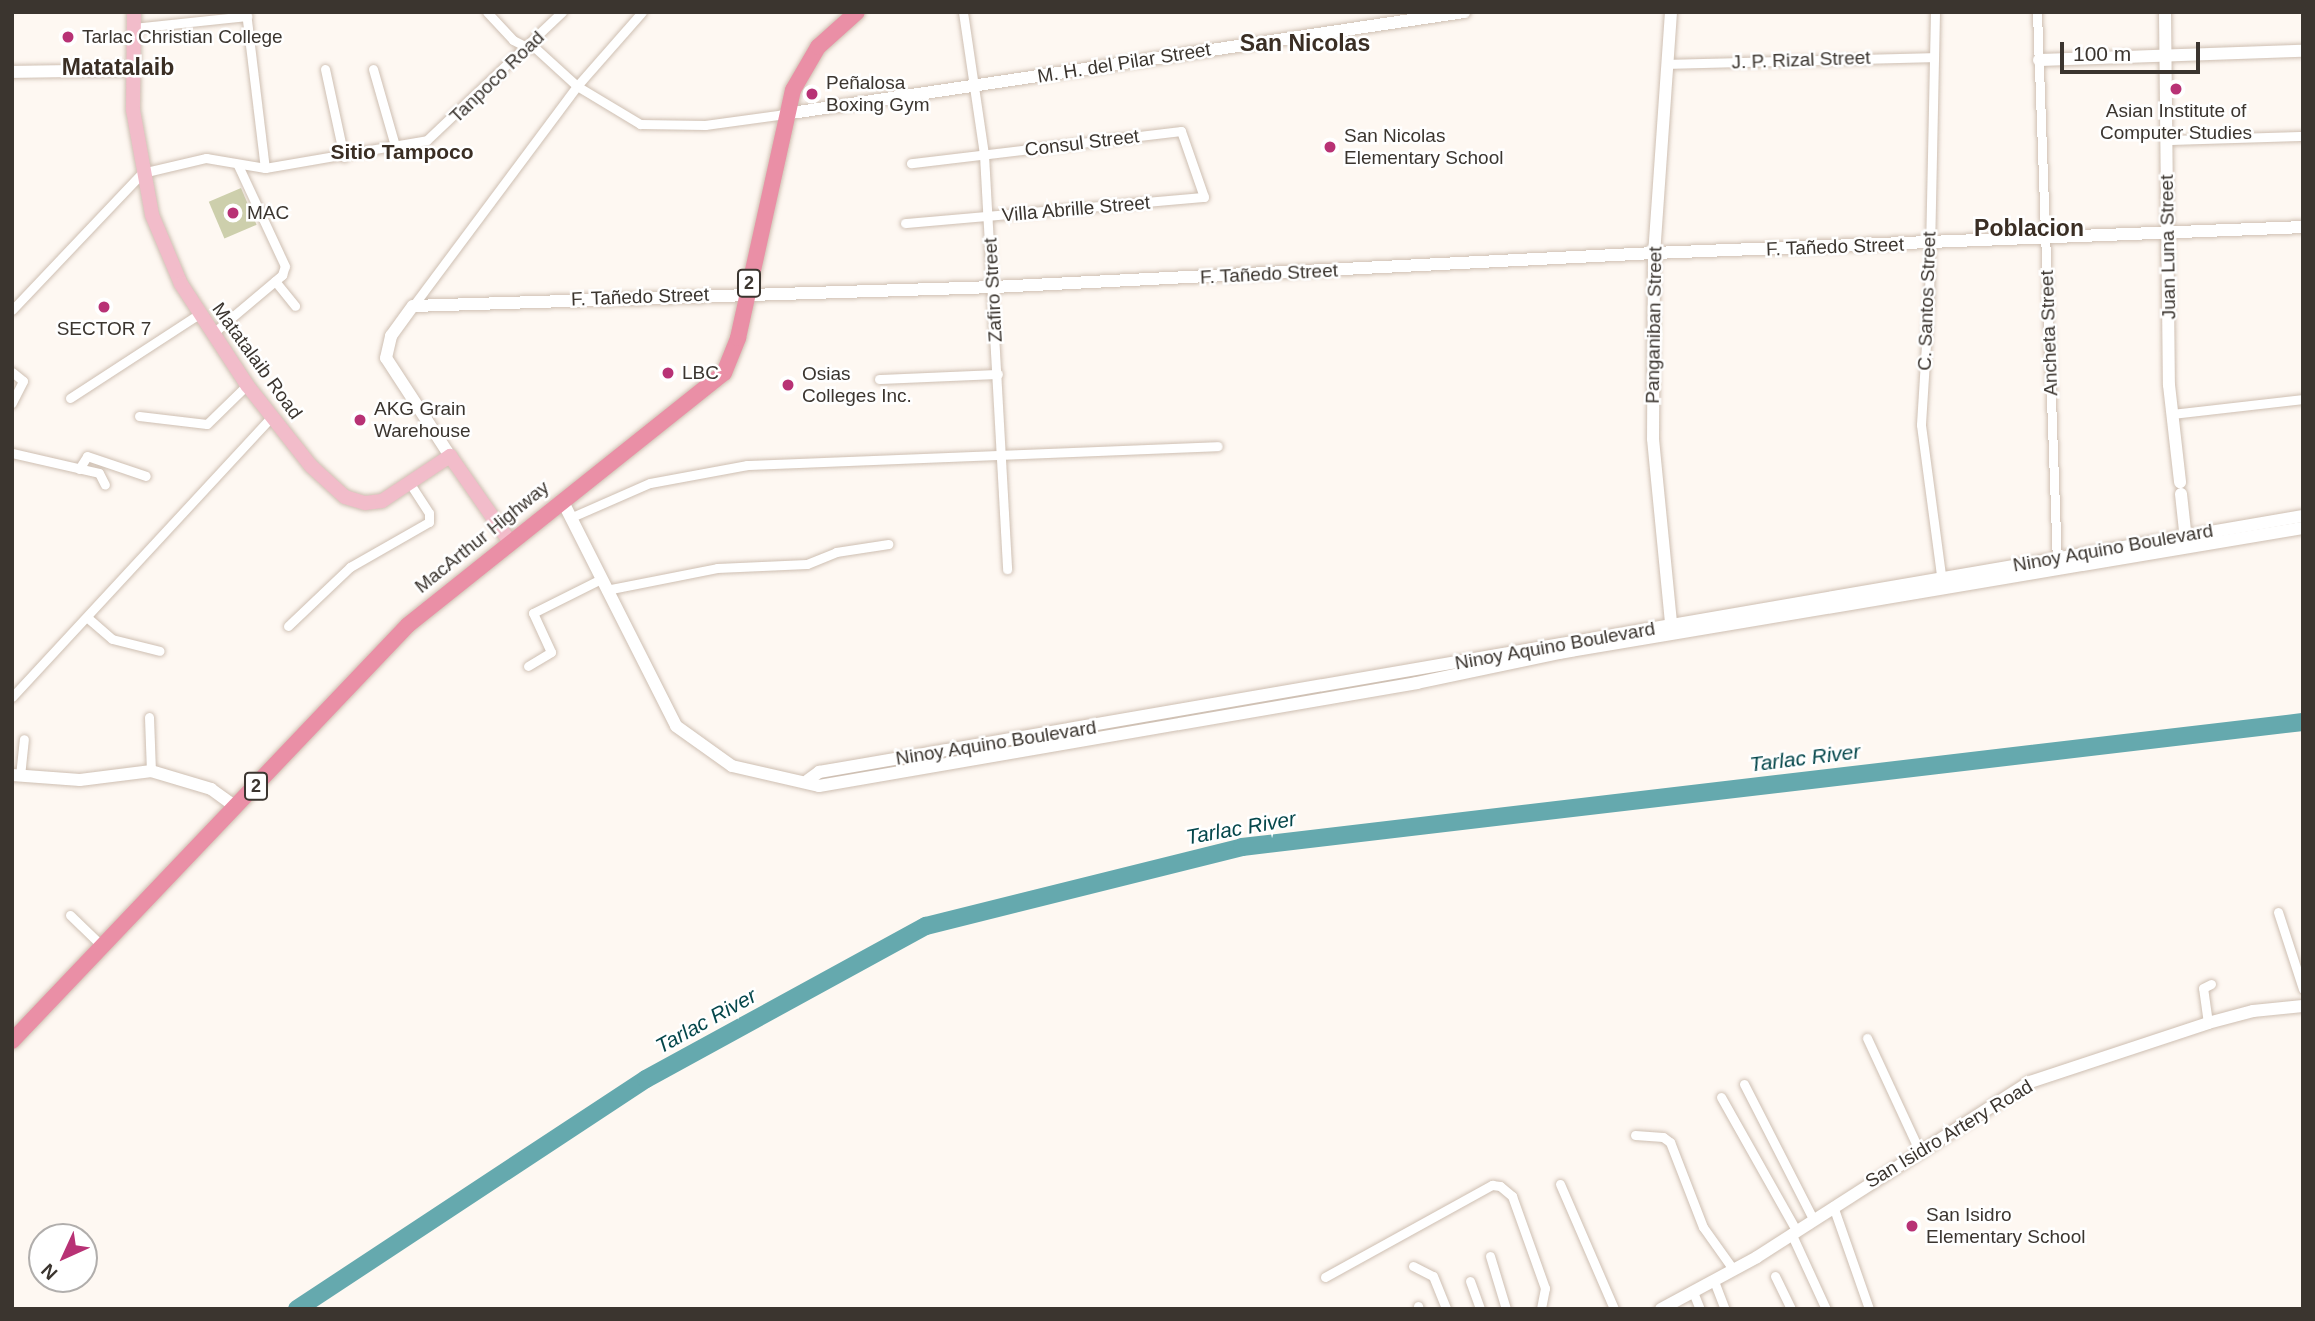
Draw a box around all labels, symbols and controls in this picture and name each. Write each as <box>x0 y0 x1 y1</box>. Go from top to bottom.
place label: Tarlac Christian College <box>82 26 283 48</box>
street label: Tanpoco Road <box>445 26 549 128</box>
scale bar <box>2063 28 2203 72</box>
marker: Tarlac Christian College <box>60 29 76 45</box>
district label: San Nicolas <box>1240 29 1370 57</box>
street label: M. H. del Pilar Street <box>1036 38 1212 88</box>
text: 100 m <box>2073 42 2131 65</box>
street label: J. P. Rizal Street <box>1731 46 1871 74</box>
district label: Matatalaib <box>62 53 174 81</box>
place label: Peñalosa Boxing Gym <box>826 72 929 116</box>
marker: Asian Institute of Computer Studies <box>2168 81 2184 97</box>
marker: Peñalosa Boxing Gym <box>804 86 820 102</box>
place label: Asian Institute of Computer Studies <box>2100 100 2252 144</box>
street label: Consul Street <box>1023 125 1141 161</box>
place label: San Nicolas Elementary School <box>1344 125 1503 169</box>
district label: Sitio Tampoco <box>330 139 474 165</box>
marker: San Nicolas Elementary School <box>1322 139 1338 155</box>
street label: Juan Luna Street <box>2155 174 2181 320</box>
street label: Villa Abrille Street <box>1000 191 1152 227</box>
place label: MAC <box>247 202 289 224</box>
marker: MAC <box>225 205 241 221</box>
district label: Poblacion <box>1974 214 2084 242</box>
street label: C. Santos Street <box>1913 231 1941 371</box>
street label: F. Tañedo Street <box>1765 233 1905 261</box>
street label: Zafiro Street <box>979 237 1007 343</box>
street label: Panganiban Street <box>1641 246 1667 404</box>
street label: F. Tañedo Street <box>1199 259 1339 289</box>
road number: 2 <box>737 268 761 298</box>
street label: Ancheta Street <box>2035 270 2063 396</box>
street label: F. Tañedo Street <box>570 283 710 311</box>
street label: Matatalaib Road <box>207 298 307 424</box>
marker: SECTOR 7 <box>96 299 112 315</box>
place label: SECTOR 7 <box>57 318 151 340</box>
place label: LBC <box>682 362 719 384</box>
place label: Osias Colleges Inc. <box>802 363 912 407</box>
marker: LBC <box>660 365 676 381</box>
marker: Osias Colleges Inc. <box>780 377 796 393</box>
place label: AKG Grain Warehouse <box>374 398 470 442</box>
marker: AKG Grain Warehouse <box>352 412 368 428</box>
street label: MacArthur Highway <box>410 476 554 598</box>
street label: Ninoy Aquino Boulevard <box>2011 519 2215 577</box>
street label: Ninoy Aquino Boulevard <box>1453 617 1657 675</box>
street label: Ninoy Aquino Boulevard <box>894 716 1098 770</box>
water label: Tarlac River <box>1748 739 1862 777</box>
road number: 2 <box>244 772 268 800</box>
water label: Tarlac River <box>1184 806 1298 850</box>
water label: Tarlac River <box>651 983 761 1059</box>
street label: San Isidro Artery Road <box>1861 1075 2037 1193</box>
place label: San Isidro Elementary School <box>1926 1204 2085 1248</box>
marker: San Isidro Elementary School <box>1904 1218 1920 1234</box>
north arrow <box>28 1223 98 1293</box>
text: N <box>37 1260 61 1284</box>

